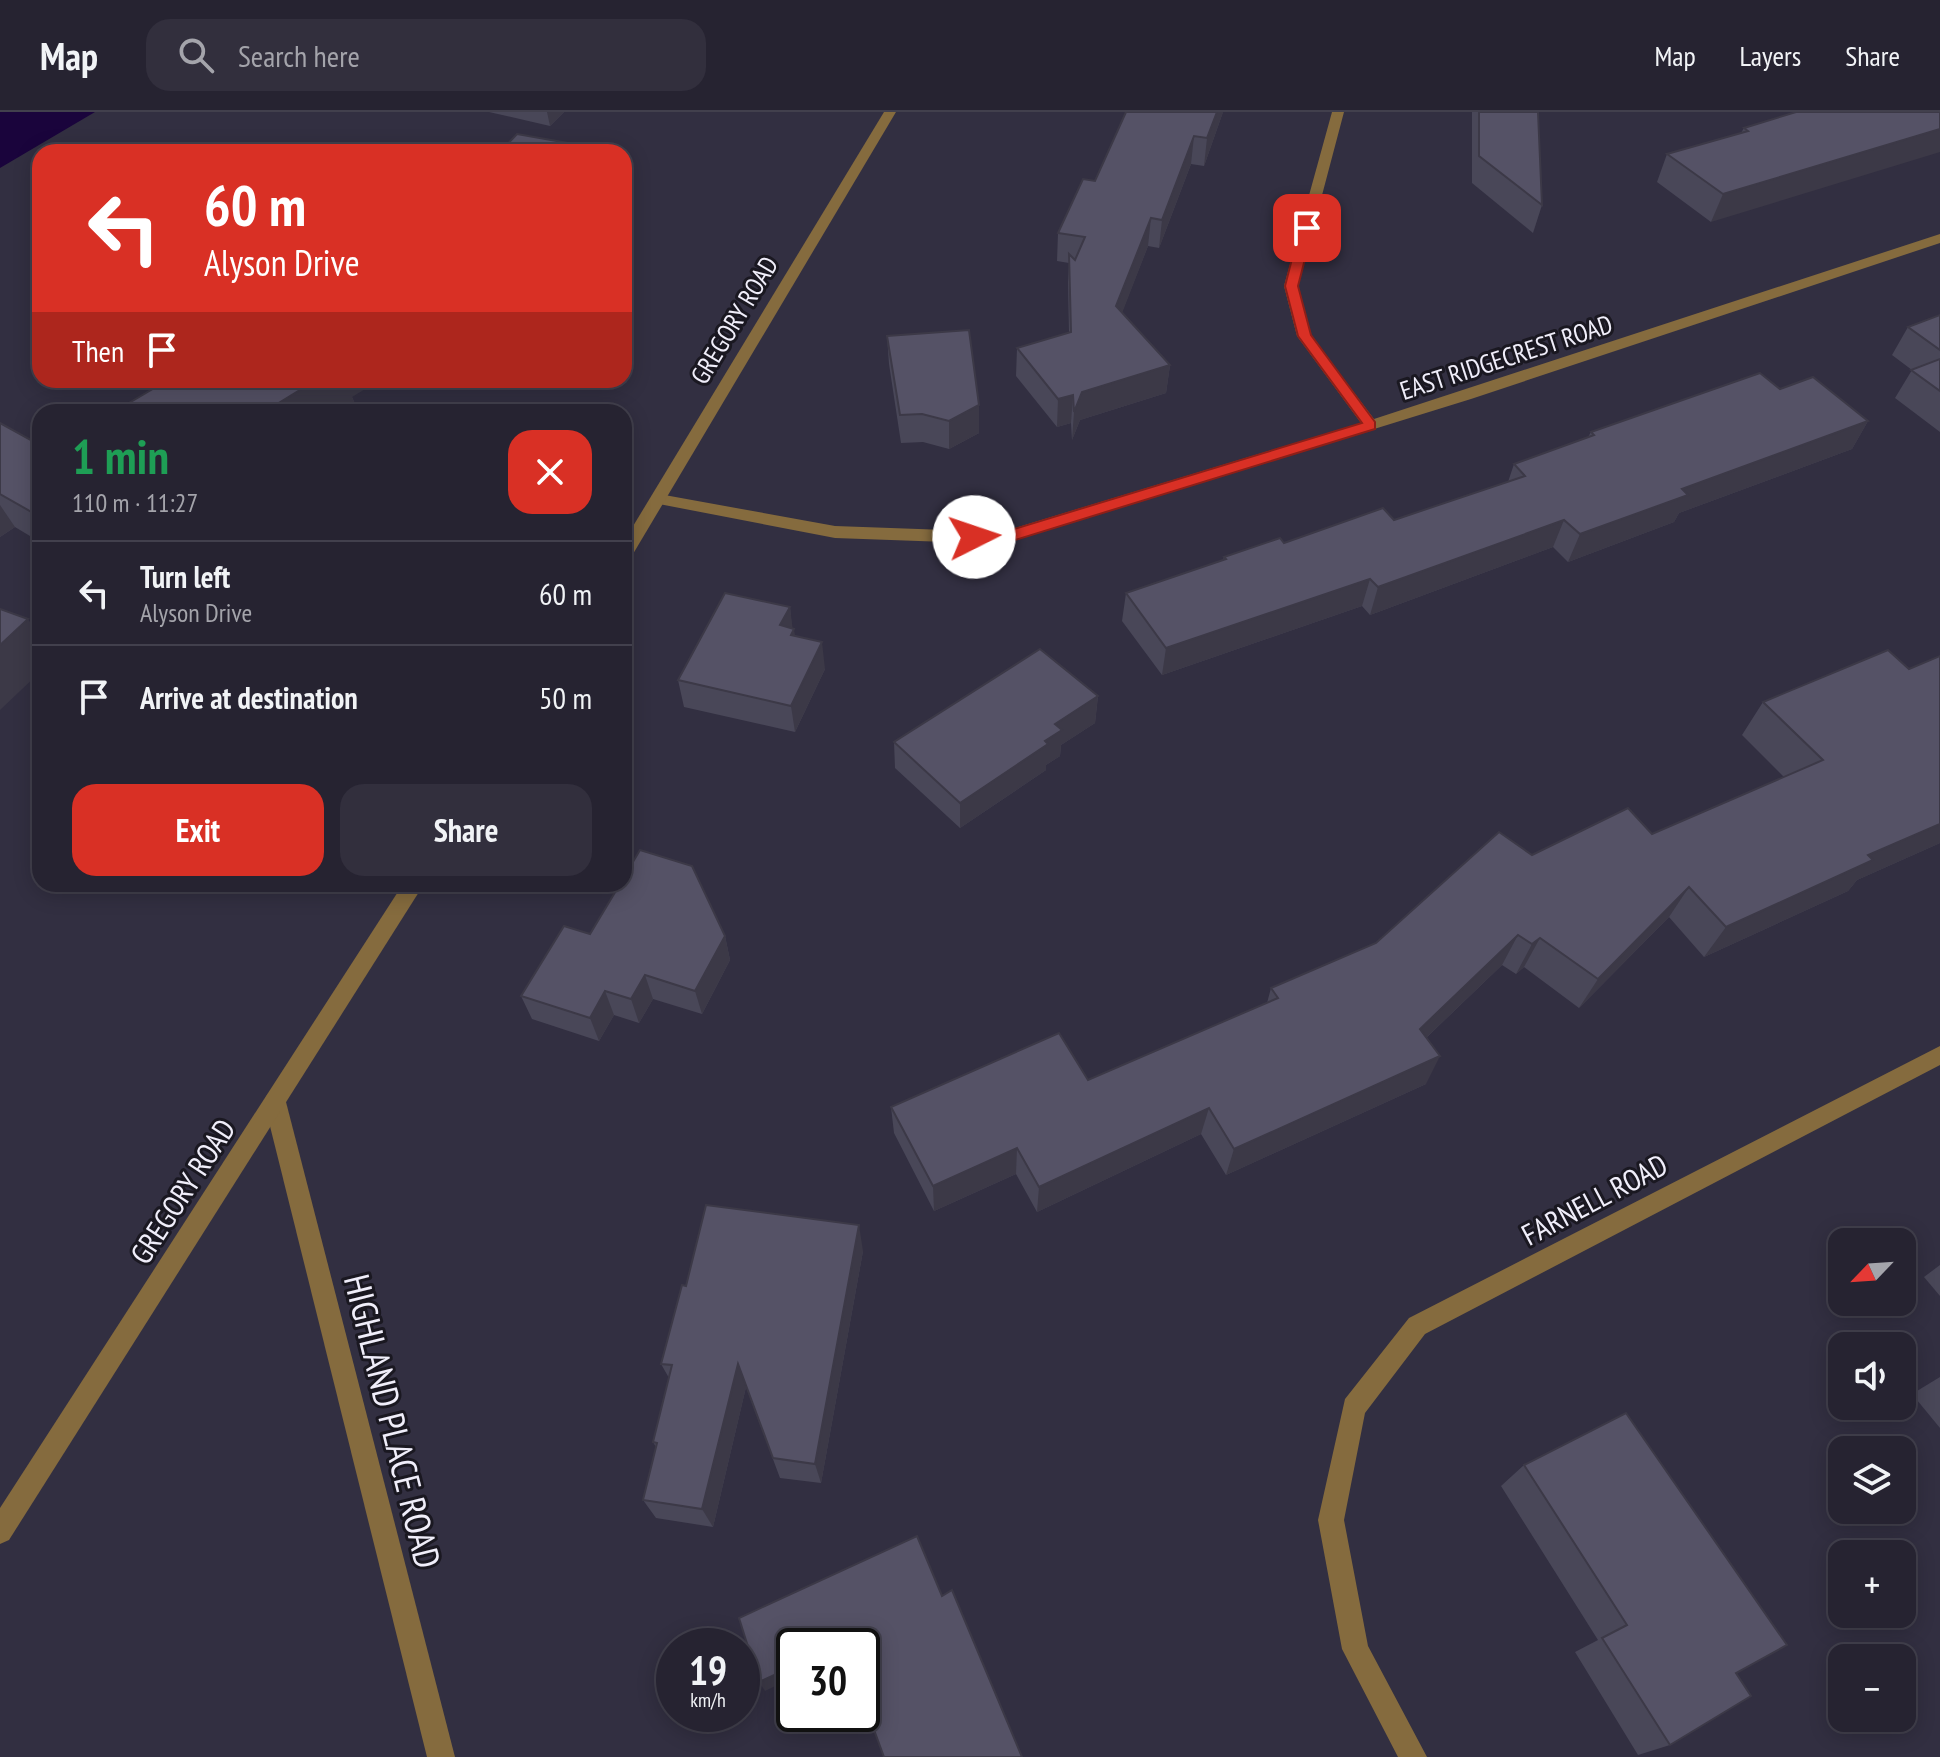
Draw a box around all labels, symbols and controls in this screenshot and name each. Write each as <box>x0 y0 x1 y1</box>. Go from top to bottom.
search box <box>146 19 706 91</box>
text: Map <box>40 31 98 80</box>
icon: search <box>174 33 218 77</box>
text: Search here <box>238 36 360 75</box>
text: Map <box>1654 37 1696 74</box>
text: Layers <box>1740 37 1801 74</box>
text: Share <box>1845 37 1900 74</box>
text: 60 m <box>204 169 306 241</box>
icon: left <box>72 176 176 280</box>
pin <box>1273 194 1341 262</box>
icon: arrive <box>1285 206 1329 250</box>
text: Alyson Drive <box>204 239 360 286</box>
street label: GREGORY ROAD <box>683 250 785 390</box>
street label: EAST RIDGECREST ROAD <box>1396 307 1616 407</box>
icon: arrive <box>140 328 184 372</box>
text: Then <box>72 331 124 370</box>
text: 1 min <box>72 425 169 487</box>
button: close <box>508 430 592 514</box>
text: 110 m · 11:27 <box>72 486 198 519</box>
position arrow <box>932 495 1016 579</box>
text: Turn left <box>140 557 230 596</box>
icon: left <box>72 571 116 615</box>
text: 60 m <box>539 574 592 613</box>
text: Alyson Drive <box>140 596 252 629</box>
icon: arrive <box>72 675 116 719</box>
text: Arrive at destination <box>140 678 358 717</box>
text: 50 m <box>539 678 592 717</box>
button: Exit <box>72 784 324 876</box>
button: Share <box>340 784 592 876</box>
street label: GREGORY ROAD <box>121 1111 243 1271</box>
street label: FARNELL ROAD <box>1514 1144 1674 1254</box>
north arrow <box>1828 1228 1916 1316</box>
map controls <box>1828 1228 1916 1732</box>
street label: HIGHLAND PLACE ROAD <box>334 1269 452 1573</box>
button: sound <box>1828 1332 1916 1420</box>
button: layers <box>1828 1436 1916 1524</box>
button: + <box>1828 1540 1916 1628</box>
speed limit sign: 30 <box>776 1628 880 1732</box>
text: 19 <box>689 1644 727 1696</box>
button: − <box>1828 1644 1916 1732</box>
text: km/h <box>690 1687 726 1713</box>

